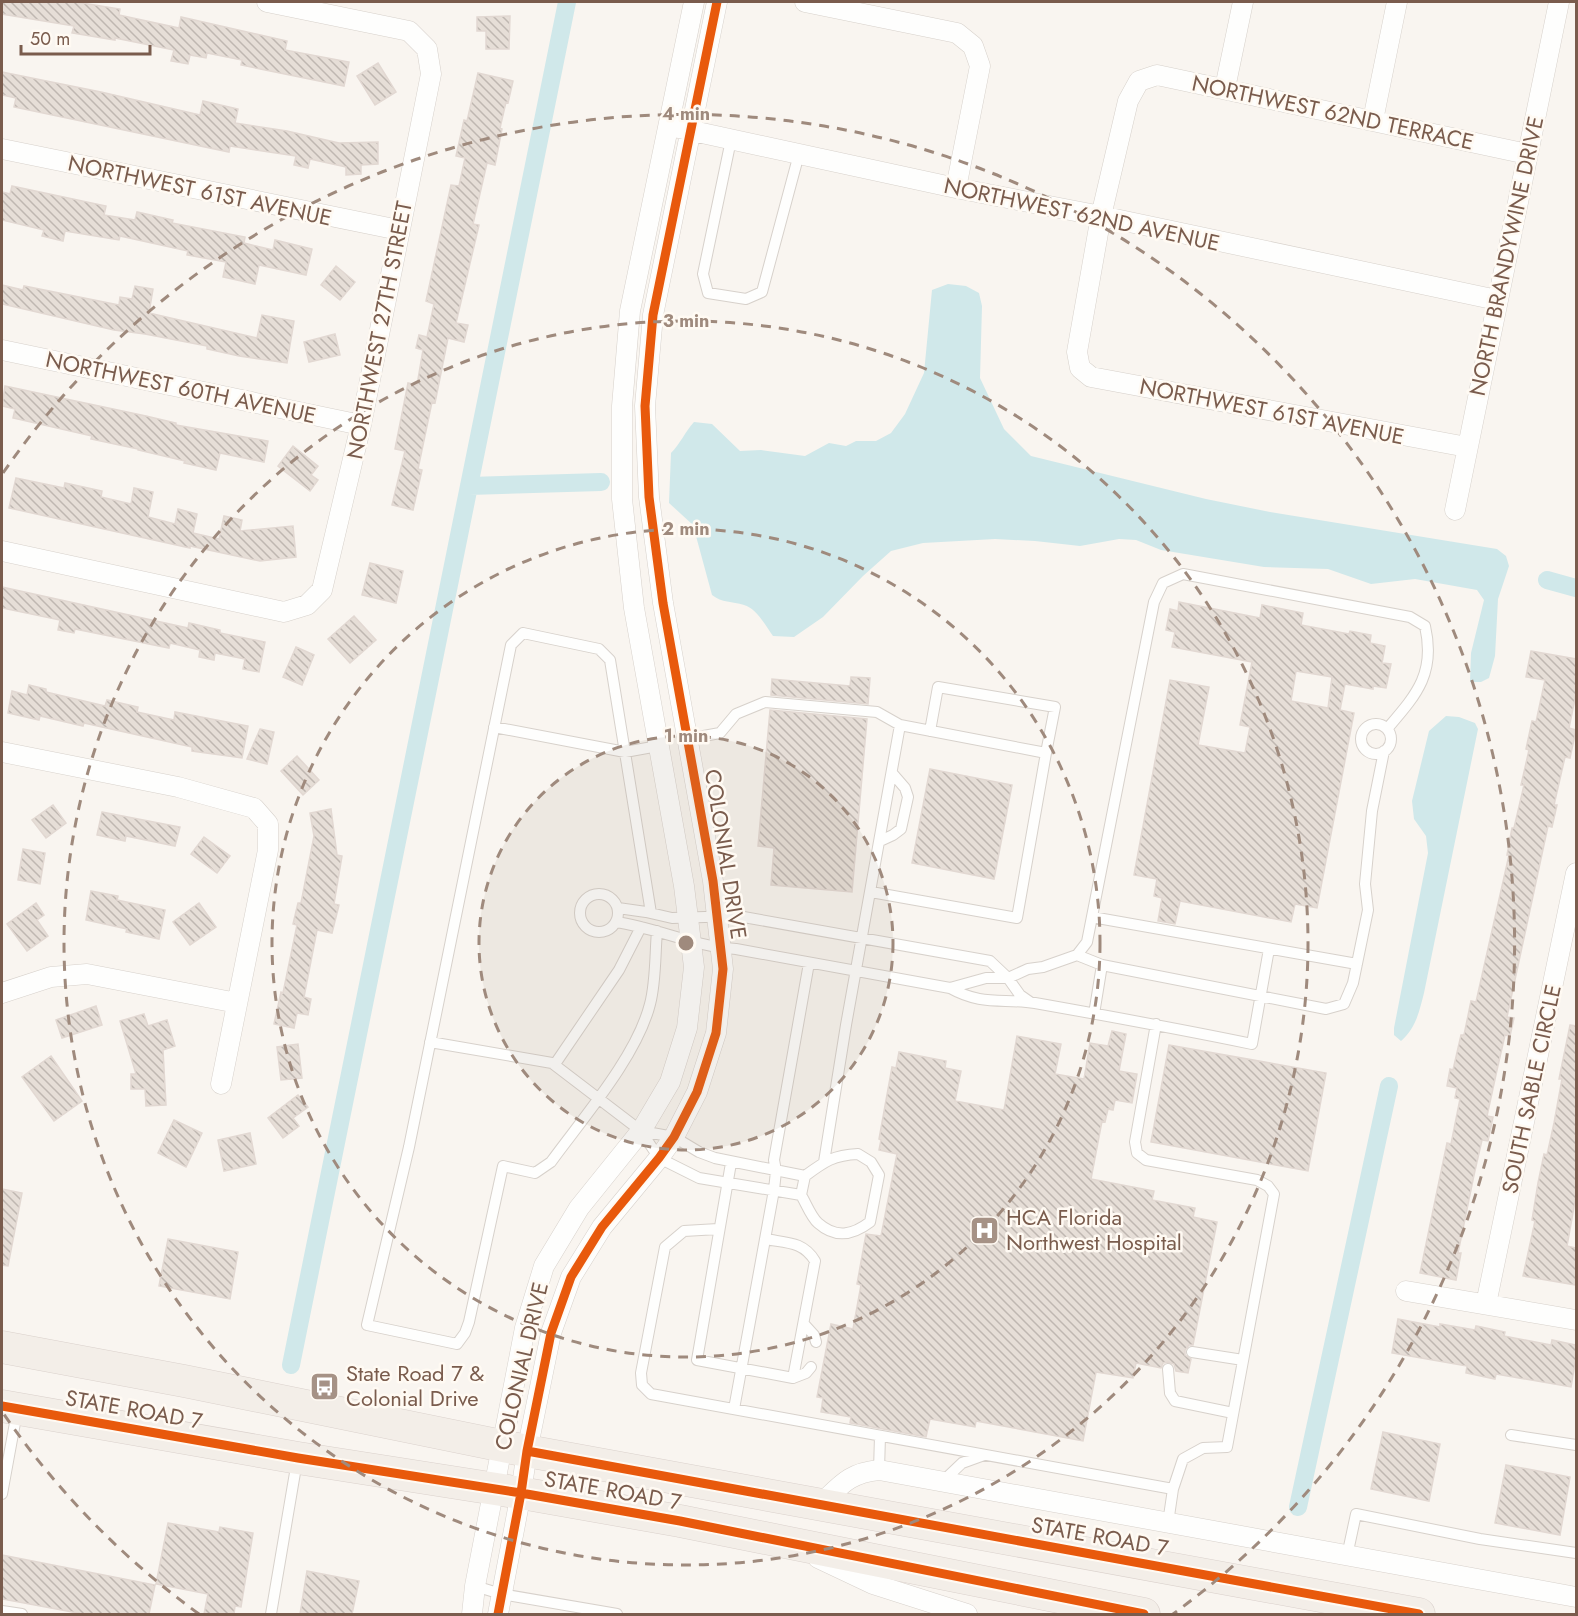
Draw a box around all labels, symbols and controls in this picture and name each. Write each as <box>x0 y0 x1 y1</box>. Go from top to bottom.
scale bar <box>21 18 150 56</box>
text: 50 m <box>30 26 70 52</box>
street label: NORTHWEST 62ND TERRACE <box>1189 66 1477 158</box>
text: 4 min <box>662 101 710 127</box>
street label: NORTH BRANDYWINE DRIVE <box>1461 113 1551 399</box>
street label: NORTHWEST 61ST AVENUE <box>65 146 335 234</box>
street label: NORTHWEST 62ND AVENUE <box>941 169 1223 259</box>
street label: NORTHWEST 27TH STREET <box>338 198 420 462</box>
text: 3 min <box>663 308 709 334</box>
street label: NORTHWEST 60TH AVENUE <box>43 343 319 431</box>
street label: NORTHWEST 61ST AVENUE <box>1137 370 1407 452</box>
text: 2 min <box>662 516 710 542</box>
text: 1 min <box>664 723 708 749</box>
street label: COLONIAL DRIVE <box>697 767 755 941</box>
centre of rings <box>676 933 696 953</box>
street label: SOUTH SABLE CIRCLE <box>1493 981 1569 1197</box>
place label: HCA Florida Northwest Hospital <box>1006 1201 1182 1258</box>
hospital icon: HCA Florida Northwest Hospital <box>969 1214 1001 1246</box>
street label: COLONIAL DRIVE <box>486 1279 556 1453</box>
place label: State Road 7 & Colonial Drive <box>346 1357 484 1414</box>
bus stop icon: State Road 7 & Colonial Drive <box>309 1370 341 1402</box>
street label: STATE ROAD 7 <box>63 1381 205 1437</box>
street label: STATE ROAD 7 <box>542 1462 684 1518</box>
street label: STATE ROAD 7 <box>1029 1508 1171 1564</box>

